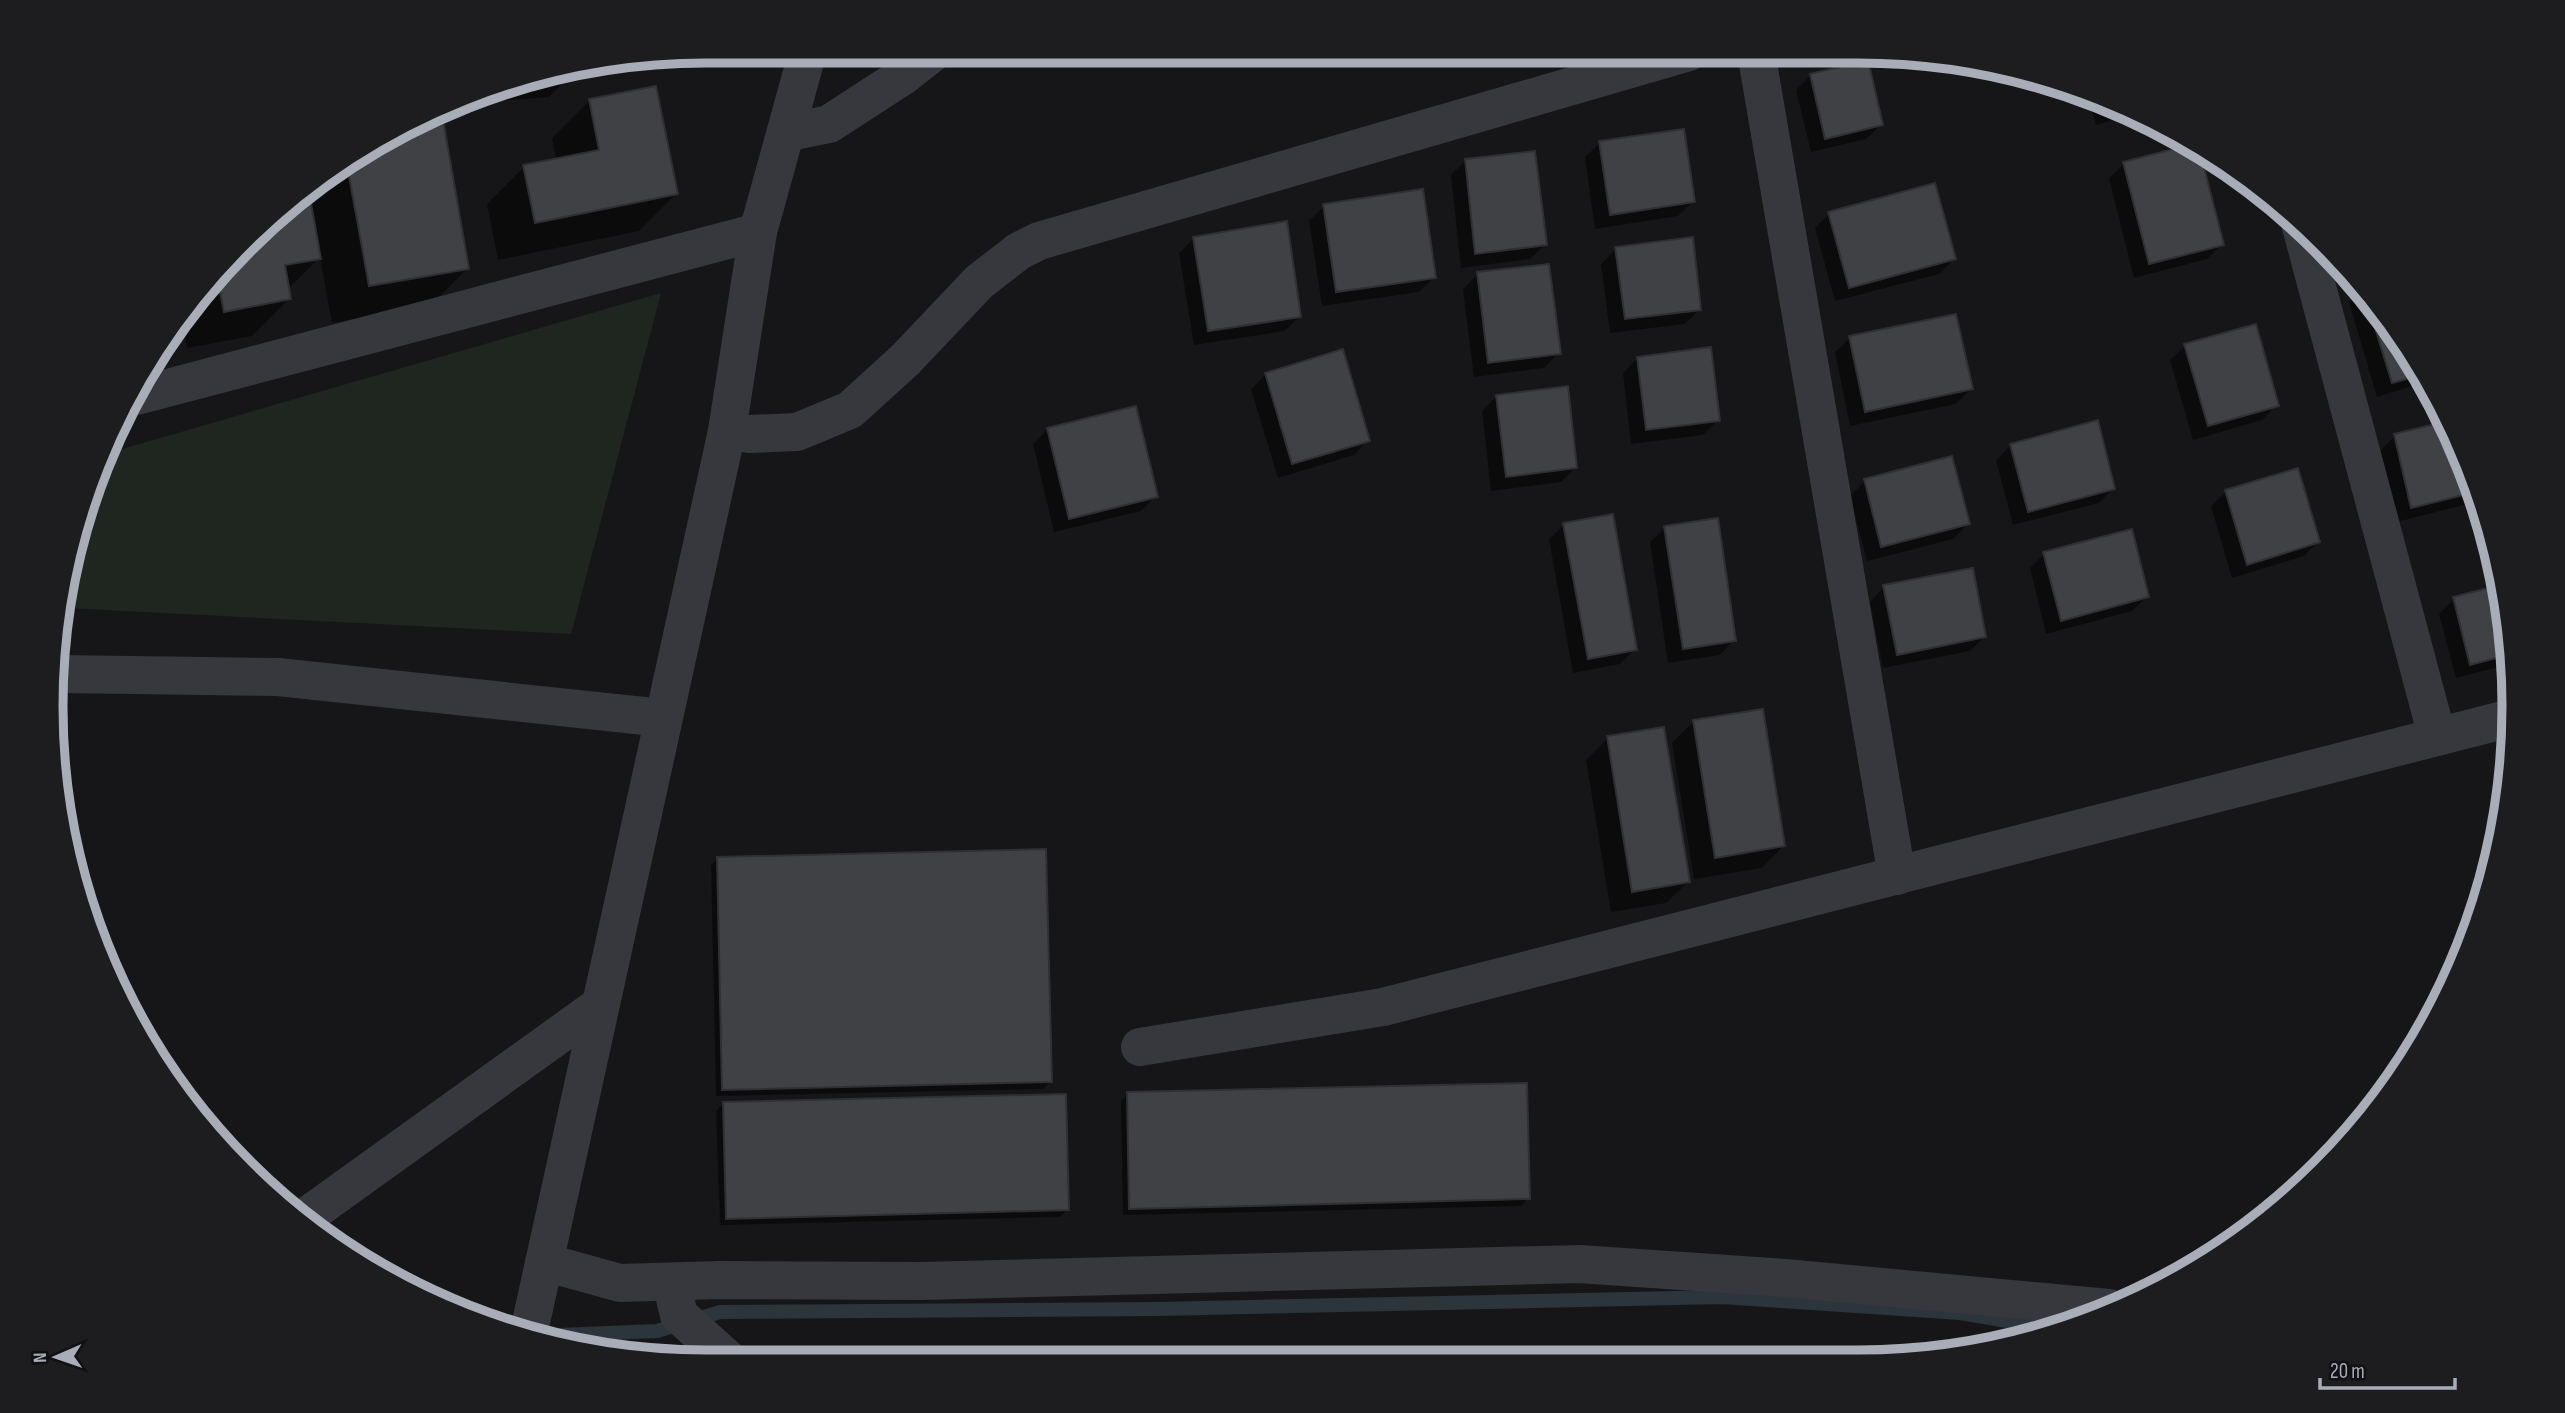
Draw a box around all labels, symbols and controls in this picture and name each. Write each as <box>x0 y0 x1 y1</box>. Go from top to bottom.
north arrow <box>21 1322 91 1392</box>
scale bar <box>2320 1346 2455 1390</box>
text: N <box>29 1352 52 1363</box>
text: 20 m <box>2330 1359 2365 1384</box>

